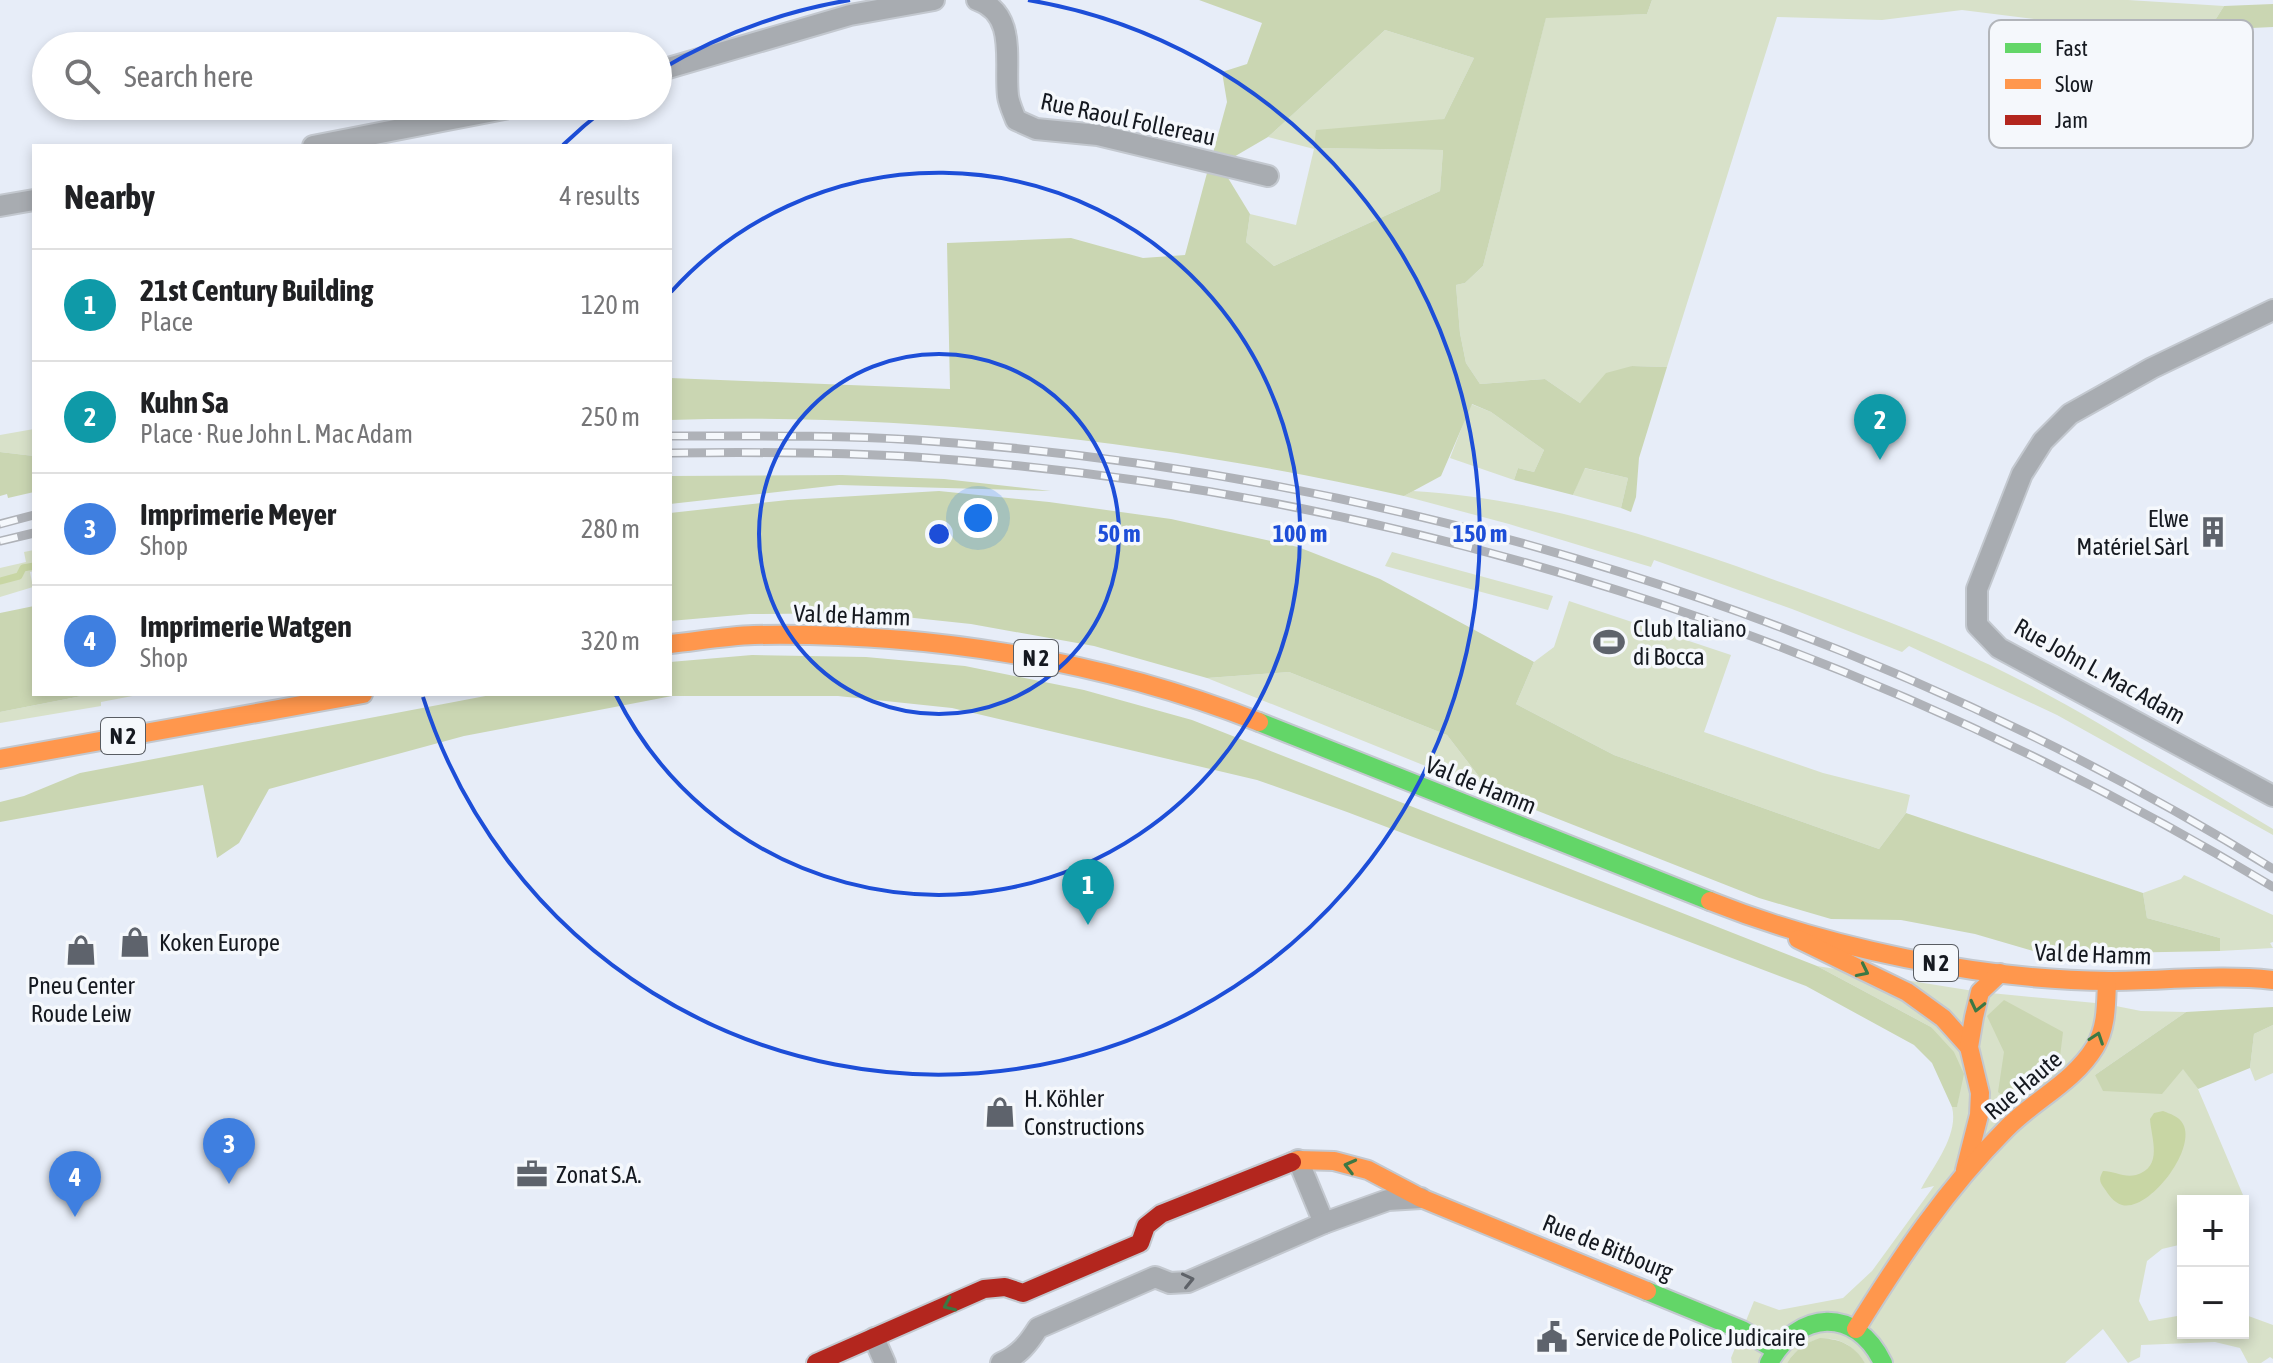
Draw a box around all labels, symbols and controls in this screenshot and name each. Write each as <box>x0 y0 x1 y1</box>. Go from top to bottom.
legend <box>1989 20 2253 148</box>
search box <box>32 32 672 120</box>
text: Fast <box>2055 35 2088 61</box>
icon: search <box>60 54 104 98</box>
text: Search here <box>124 59 253 93</box>
text: Slow <box>2055 71 2093 97</box>
street label: Rue Raoul Follereau <box>1038 87 1218 151</box>
text: Jam <box>2055 107 2088 133</box>
text: Nearby <box>64 177 155 216</box>
text: 4 results <box>559 181 640 211</box>
text: 21st Century Building <box>140 273 374 307</box>
text: 1 <box>84 290 96 320</box>
text: 120 m <box>581 290 640 320</box>
text: Place <box>140 307 193 337</box>
text: Kuhn Sa <box>140 385 229 419</box>
pin: 2 <box>1854 394 1906 460</box>
text: 2 <box>84 402 96 432</box>
text: 250 m <box>581 402 640 432</box>
text: Place · Rue John L. Mac Adam <box>140 419 413 449</box>
text: Imprimerie Meyer <box>140 497 336 531</box>
your location <box>958 498 998 538</box>
place label: Elwe Matériel Sàrl <box>2076 505 2190 560</box>
text: 3 <box>84 514 96 544</box>
text: 280 m <box>581 514 640 544</box>
building icon: Elwe Matériel Sàrl <box>2196 515 2230 549</box>
centre of rings <box>925 520 953 548</box>
text: 50 m <box>1097 520 1141 547</box>
text: 100 m <box>1273 520 1327 547</box>
text: 150 m <box>1453 520 1507 547</box>
text: Shop <box>140 531 188 561</box>
street label: Val de Hamm <box>793 599 911 631</box>
text: Imprimerie Watgen <box>140 609 352 643</box>
street label: Rue John L. Mac Adam <box>2010 613 2190 729</box>
place label: Club Italiano di Bocca <box>1633 615 1747 670</box>
sports icon: Club Italiano di Bocca <box>1592 625 1626 659</box>
text: 4 <box>84 626 96 656</box>
text: 320 m <box>581 626 640 656</box>
road number: N 2 <box>1014 640 1058 676</box>
text: Shop <box>140 643 188 673</box>
road number: N 2 <box>101 718 145 754</box>
street label: Val de Hamm <box>1422 751 1540 819</box>
pin: 1 <box>1062 859 1114 925</box>
shop icon: Koken Europe <box>118 925 152 959</box>
place label: Koken Europe <box>159 929 280 956</box>
shop icon: Pneu Center Roude Leiw <box>64 933 98 967</box>
street label: Val de Hamm <box>2034 938 2152 970</box>
road number: N 2 <box>1914 945 1958 981</box>
one-way arrow <box>1855 961 1870 977</box>
place label: Pneu Center Roude Leiw <box>27 972 135 1027</box>
one-way arrow <box>1969 998 1986 1012</box>
one-way arrow <box>2088 1032 2104 1046</box>
street label: Rue Haute <box>1979 1045 2067 1125</box>
place label: H. Köhler Constructions <box>1024 1085 1144 1140</box>
shop icon: H. Köhler Constructions <box>983 1095 1017 1129</box>
pin: 3 <box>203 1118 255 1184</box>
pin: 4 <box>49 1151 101 1217</box>
office icon: Zonat S.A. <box>515 1157 549 1191</box>
one-way arrow <box>1344 1158 1358 1175</box>
place label: Zonat S.A. <box>556 1161 641 1188</box>
map controls <box>2177 1195 2249 1339</box>
button: + <box>2177 1195 2249 1267</box>
street label: Rue de Bitbourg <box>1539 1209 1678 1286</box>
button: − <box>2177 1267 2249 1339</box>
one-way arrow <box>1180 1272 1194 1289</box>
one-way arrow <box>943 1295 957 1311</box>
public building icon: Service de Police Judicaire <box>1535 1320 1569 1354</box>
place label: Service de Police Judicaire <box>1576 1324 1806 1351</box>

